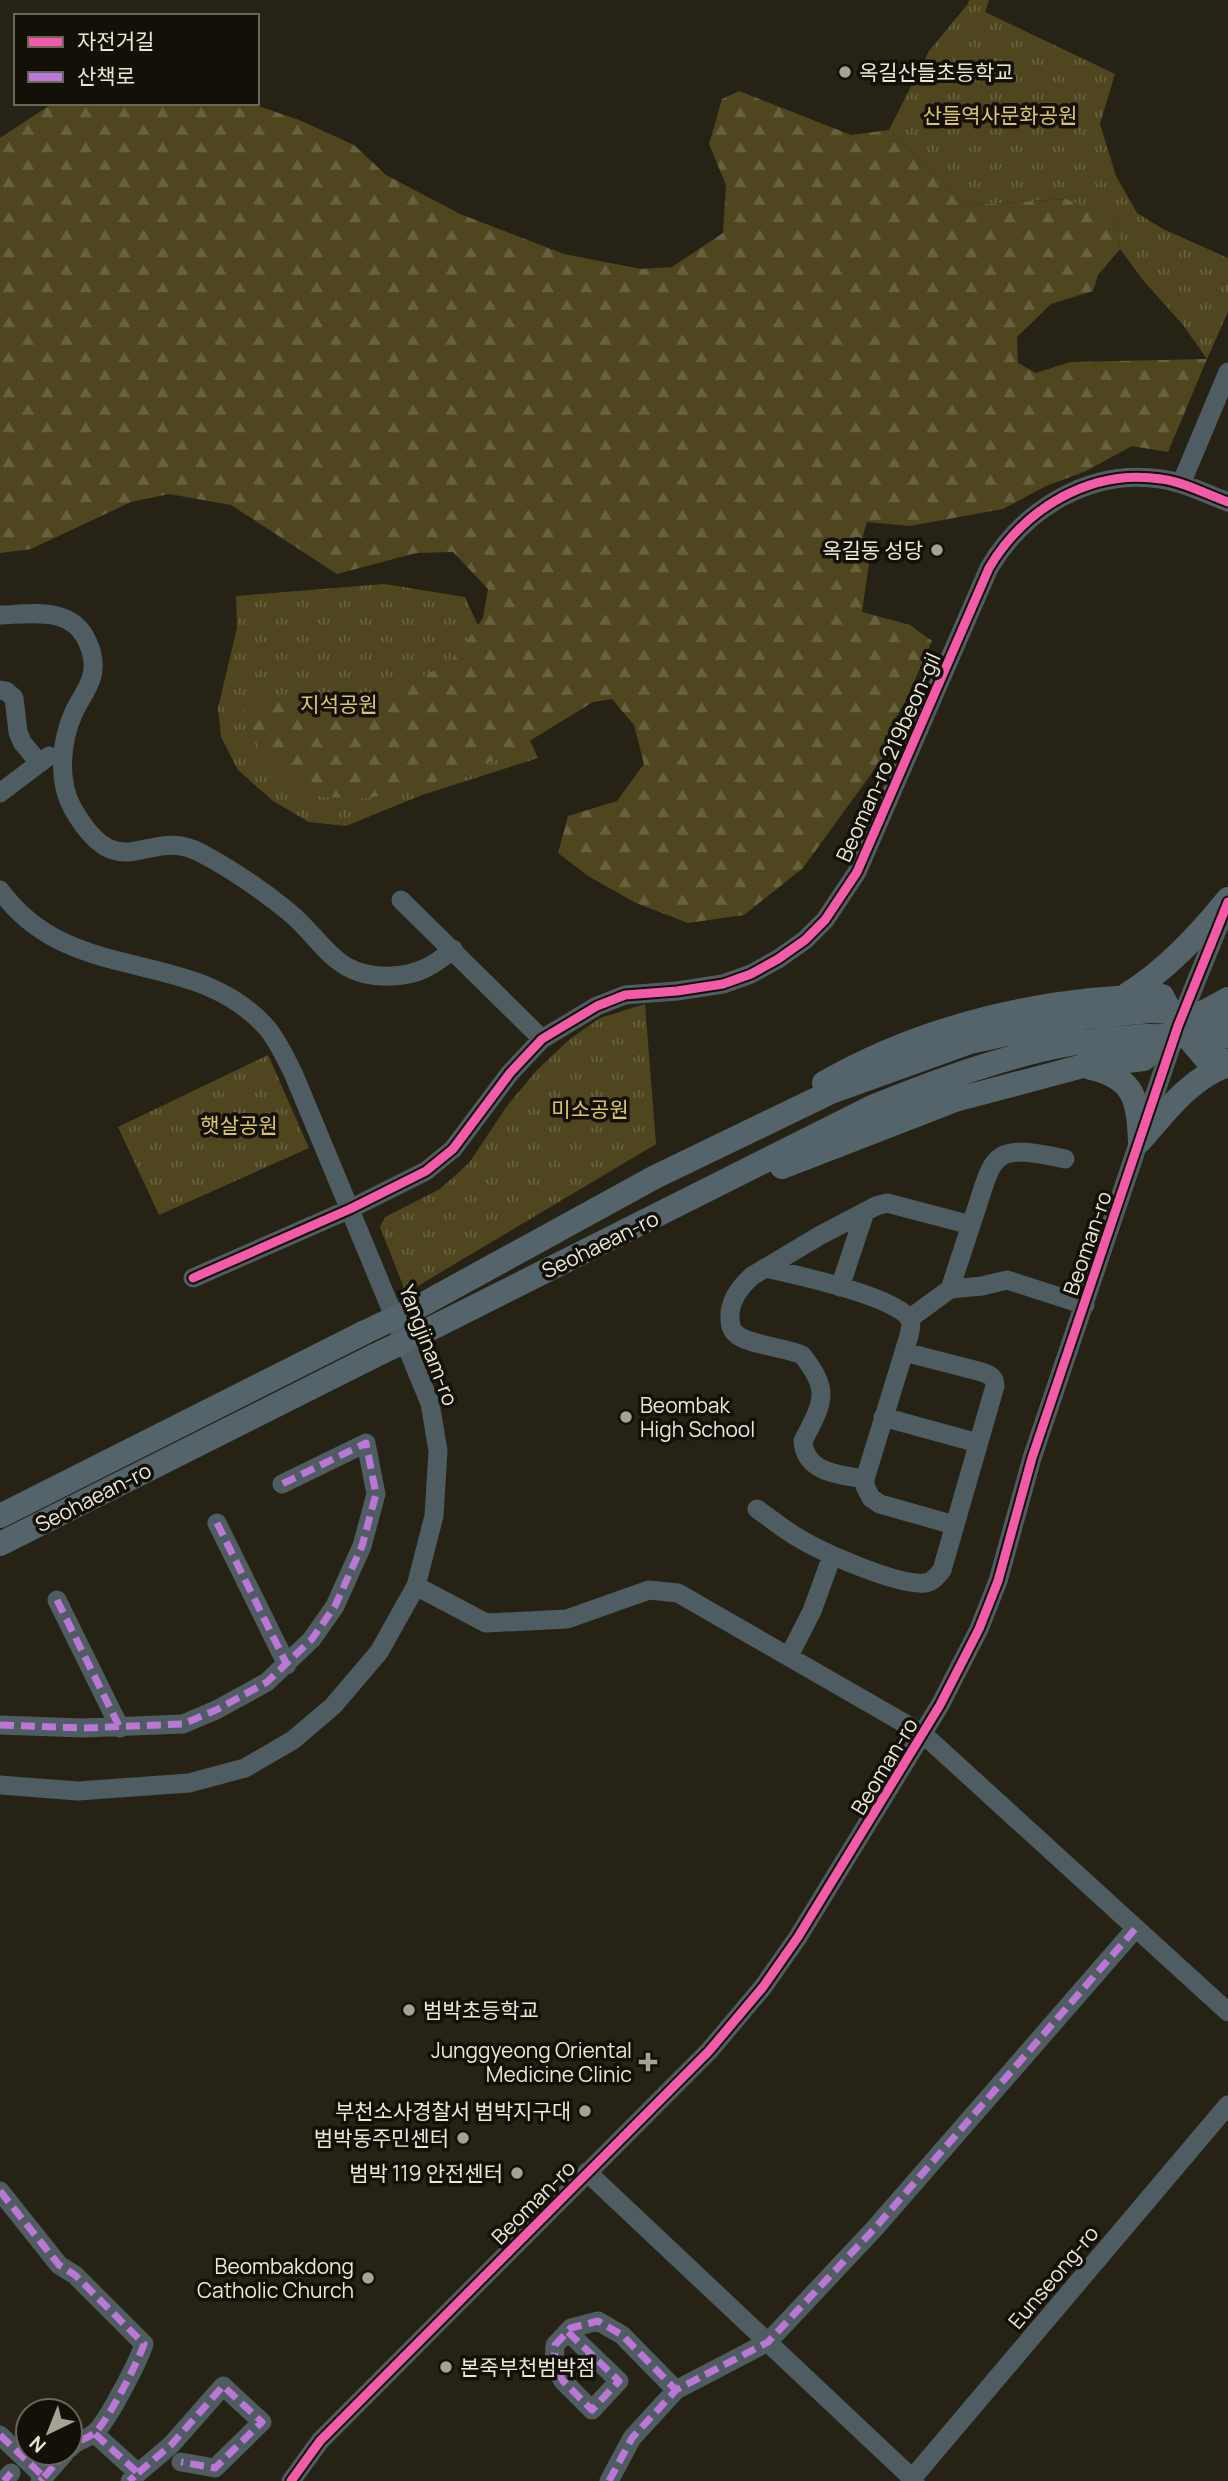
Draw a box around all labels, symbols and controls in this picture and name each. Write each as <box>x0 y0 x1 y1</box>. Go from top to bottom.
legend <box>14 14 259 105</box>
text: 자전거길 <box>77 27 154 55</box>
place label: 옥길산들초등학교 <box>859 58 1014 86</box>
text: 산책로 <box>77 62 135 90</box>
marker: 옥길산들초등학교 <box>837 64 853 80</box>
park label: 산들역사문화공원 <box>923 101 1077 129</box>
place label: 옥길동 성당 <box>822 536 923 564</box>
marker: 옥길동 성당 <box>929 542 945 558</box>
street label: Beoman-ro 219beon-gil <box>829 648 947 866</box>
park label: 지석공원 <box>300 690 378 718</box>
park label: 미소공원 <box>551 1095 629 1123</box>
park label: 햇살공원 <box>200 1111 278 1139</box>
street label: Beoman-ro <box>1056 1187 1118 1299</box>
street label: Seohaean-ro <box>537 1204 663 1284</box>
street label: Yangjinam-ro <box>393 1281 465 1409</box>
place label: Beombak High School <box>640 1391 755 1443</box>
marker: Beombak High School <box>618 1409 634 1425</box>
street label: Seohaean-ro <box>30 1456 156 1538</box>
street label: Beoman-ro <box>844 1712 924 1820</box>
place label: 범박초등학교 <box>423 1996 539 2024</box>
marker: 범박초등학교 <box>401 2002 417 2018</box>
place label: Junggyeong Oriental Medicine Clinic <box>431 2036 632 2088</box>
marker: Junggyeong Oriental Medicine Clinic <box>638 2052 658 2072</box>
place label: 부천소사경찰서 범박지구대 <box>335 2097 571 2125</box>
marker: 부천소사경찰서 범박지구대 <box>577 2103 593 2119</box>
place label: 범박동주민센터 <box>314 2124 449 2152</box>
marker: 범박동주민센터 <box>455 2130 471 2146</box>
street label: Beoman-ro <box>485 2154 581 2250</box>
place label: 범박 119 안전센터 <box>349 2159 503 2187</box>
marker: 범박 119 안전센터 <box>509 2165 525 2181</box>
street label: Eunseong-ro <box>1002 2220 1104 2334</box>
place label: Beombakdong Catholic Church <box>197 2252 354 2304</box>
marker: Beombakdong Catholic Church <box>360 2270 376 2286</box>
place label: 본죽부천범박점 <box>460 2353 595 2381</box>
marker: 본죽부천범박점 <box>438 2359 454 2375</box>
north arrow <box>14 2397 84 2467</box>
text: N <box>24 2430 51 2459</box>

